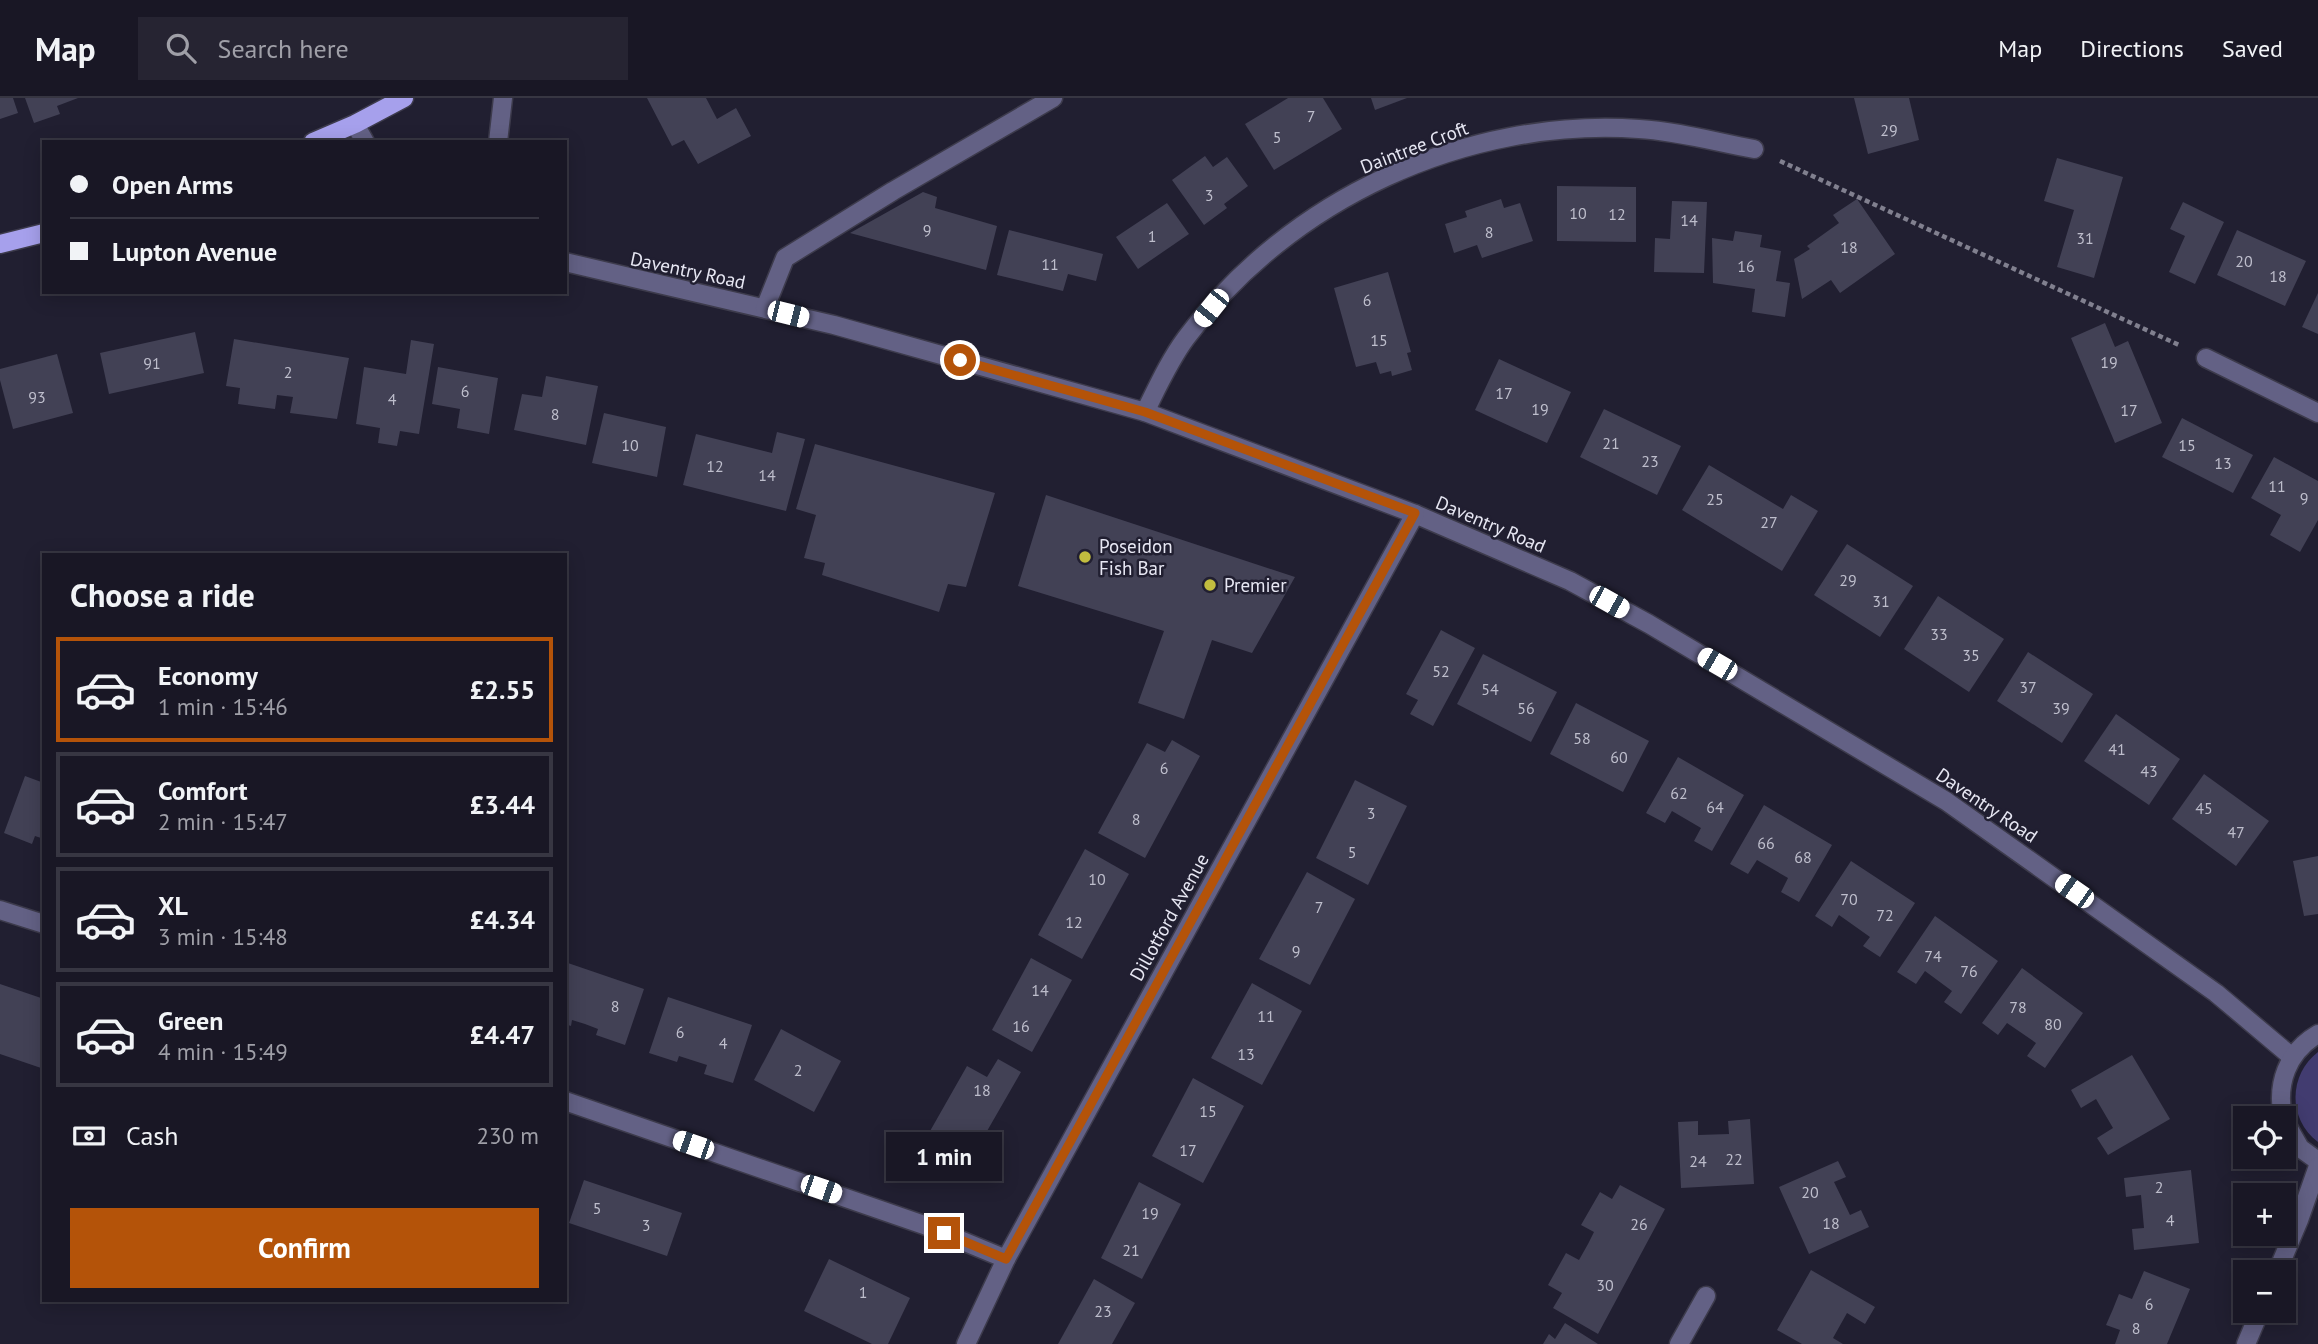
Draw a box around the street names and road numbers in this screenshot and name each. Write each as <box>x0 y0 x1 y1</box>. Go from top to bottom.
street label: Daintree Croft <box>1357 115 1472 179</box>
street label: Daventry Road <box>628 246 748 294</box>
street label: Daventry Road <box>1432 490 1550 558</box>
street label: Daventry Road <box>1932 762 2042 848</box>
street label: Dillotford Avenue <box>1124 849 1214 985</box>

